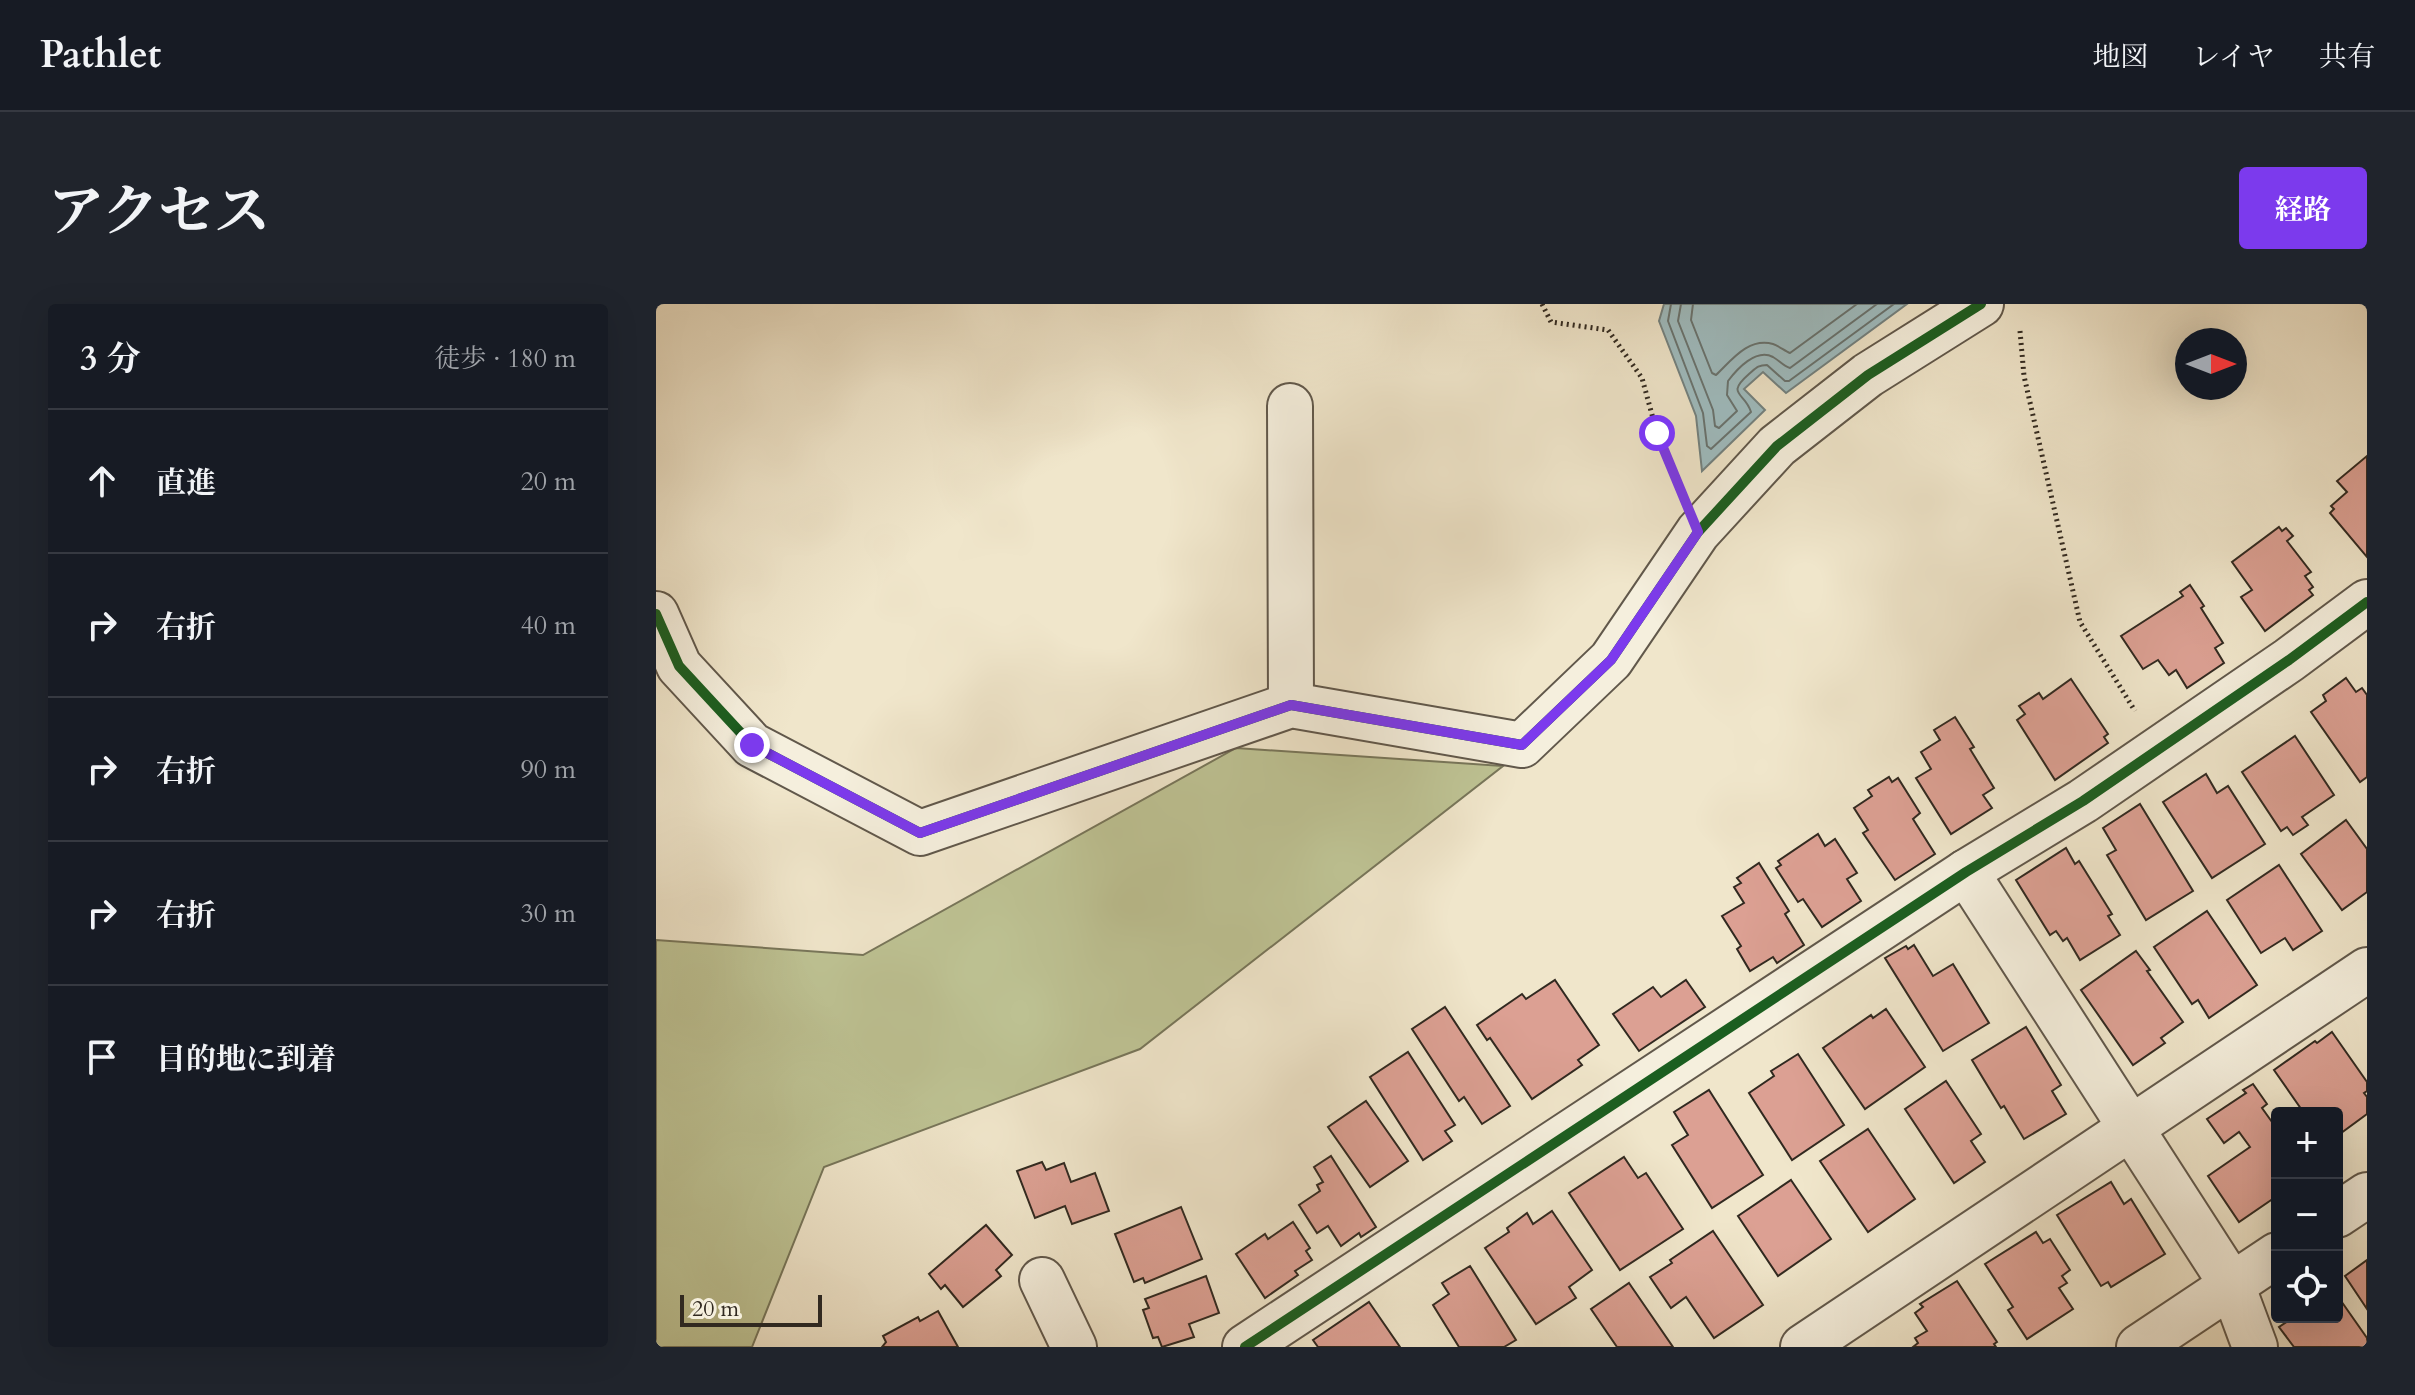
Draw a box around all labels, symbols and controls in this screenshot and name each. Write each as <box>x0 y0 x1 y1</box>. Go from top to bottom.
text: Pathlet <box>40 29 161 81</box>
text: 地図 <box>2092 38 2148 76</box>
text: レイヤ <box>2192 38 2275 76</box>
text: 共有 <box>2319 38 2375 76</box>
button: 経路 <box>2239 167 2367 249</box>
text: アクセス <box>48 175 270 250</box>
north arrow <box>2175 328 2247 400</box>
text: 3 分 <box>80 336 141 382</box>
text: 徒歩 · 180 m <box>435 341 576 376</box>
route start <box>1639 415 1675 451</box>
icon: ahead <box>80 459 124 503</box>
text: 直進 <box>156 463 216 504</box>
text: 20 m <box>520 464 576 499</box>
icon: right <box>80 603 124 647</box>
text: 右折 <box>156 607 216 648</box>
text: 40 m <box>520 608 576 643</box>
route end <box>734 727 770 763</box>
icon: right <box>80 747 124 791</box>
text: 右折 <box>156 751 216 792</box>
text: 90 m <box>520 752 576 787</box>
icon: right <box>80 891 124 935</box>
text: 右折 <box>156 895 216 936</box>
text: 30 m <box>520 896 576 931</box>
icon: arrive <box>80 1035 124 1079</box>
text: 目的地に到着 <box>156 1039 336 1080</box>
map controls <box>2271 1107 2343 1323</box>
button: + <box>2271 1107 2343 1179</box>
button: − <box>2271 1179 2343 1251</box>
button: locate <box>2271 1251 2343 1323</box>
scale bar <box>680 1291 822 1327</box>
text: 20 m <box>692 1294 739 1324</box>

